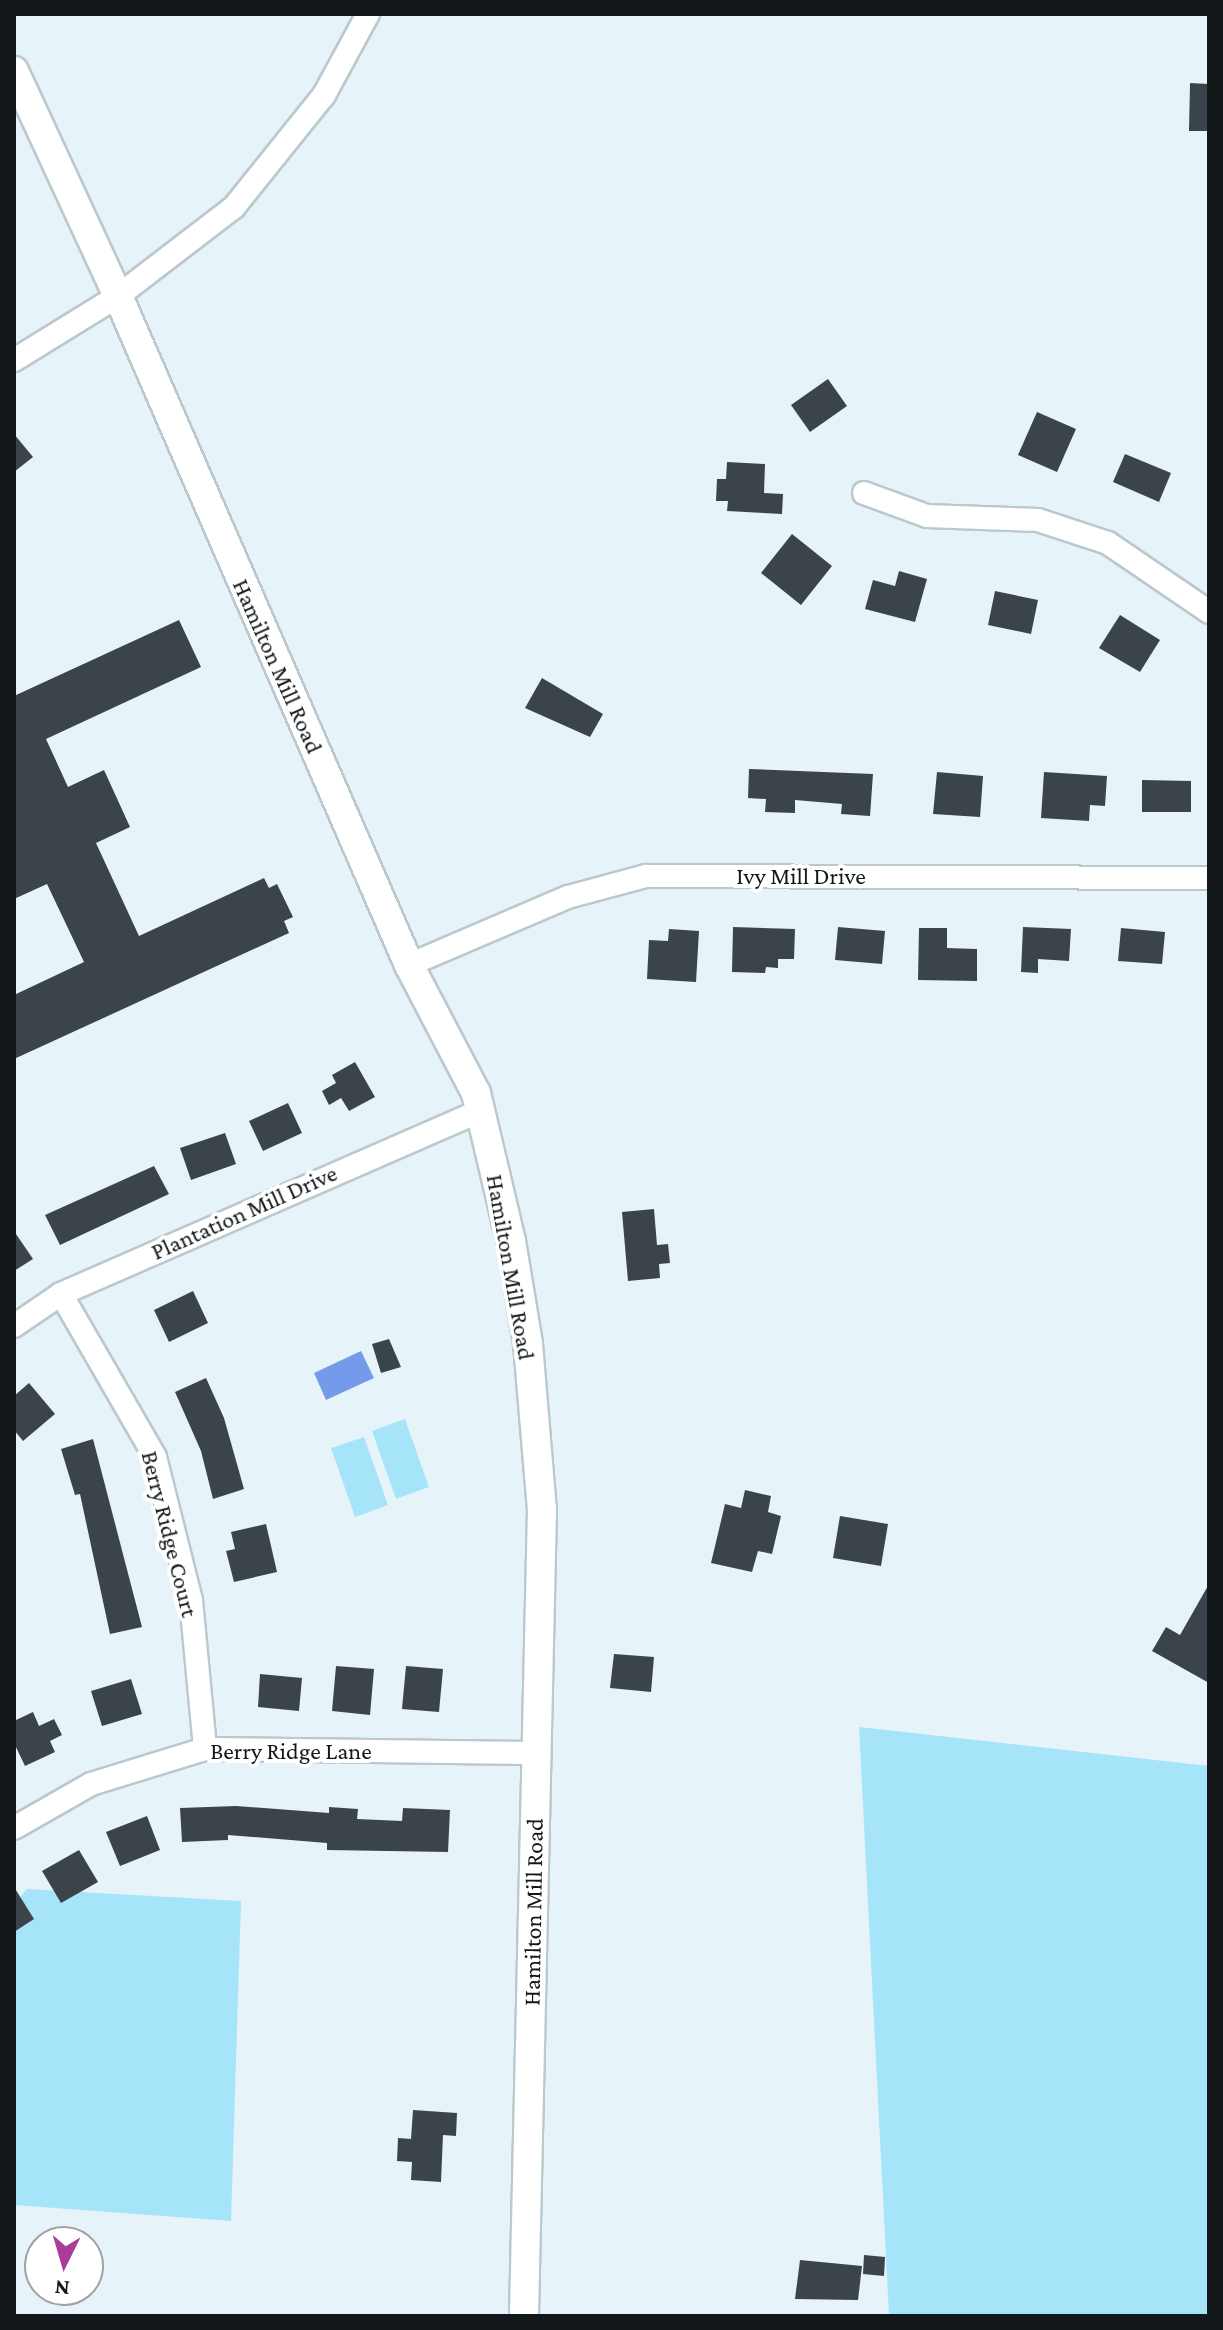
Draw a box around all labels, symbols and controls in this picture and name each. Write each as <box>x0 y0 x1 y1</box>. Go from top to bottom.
street label: Hamilton Mill Road <box>227 574 329 758</box>
street label: Ivy Mill Drive <box>736 862 866 890</box>
street label: Plantation Mill Drive <box>147 1158 341 1266</box>
street label: Hamilton Mill Road <box>481 1172 541 1362</box>
street label: Berry Ridge Court <box>135 1448 205 1620</box>
street label: Berry Ridge Lane <box>210 1737 372 1765</box>
street label: Hamilton Mill Road <box>517 1818 549 2006</box>
north arrow <box>24 2226 104 2306</box>
text: N <box>53 2275 71 2302</box>

